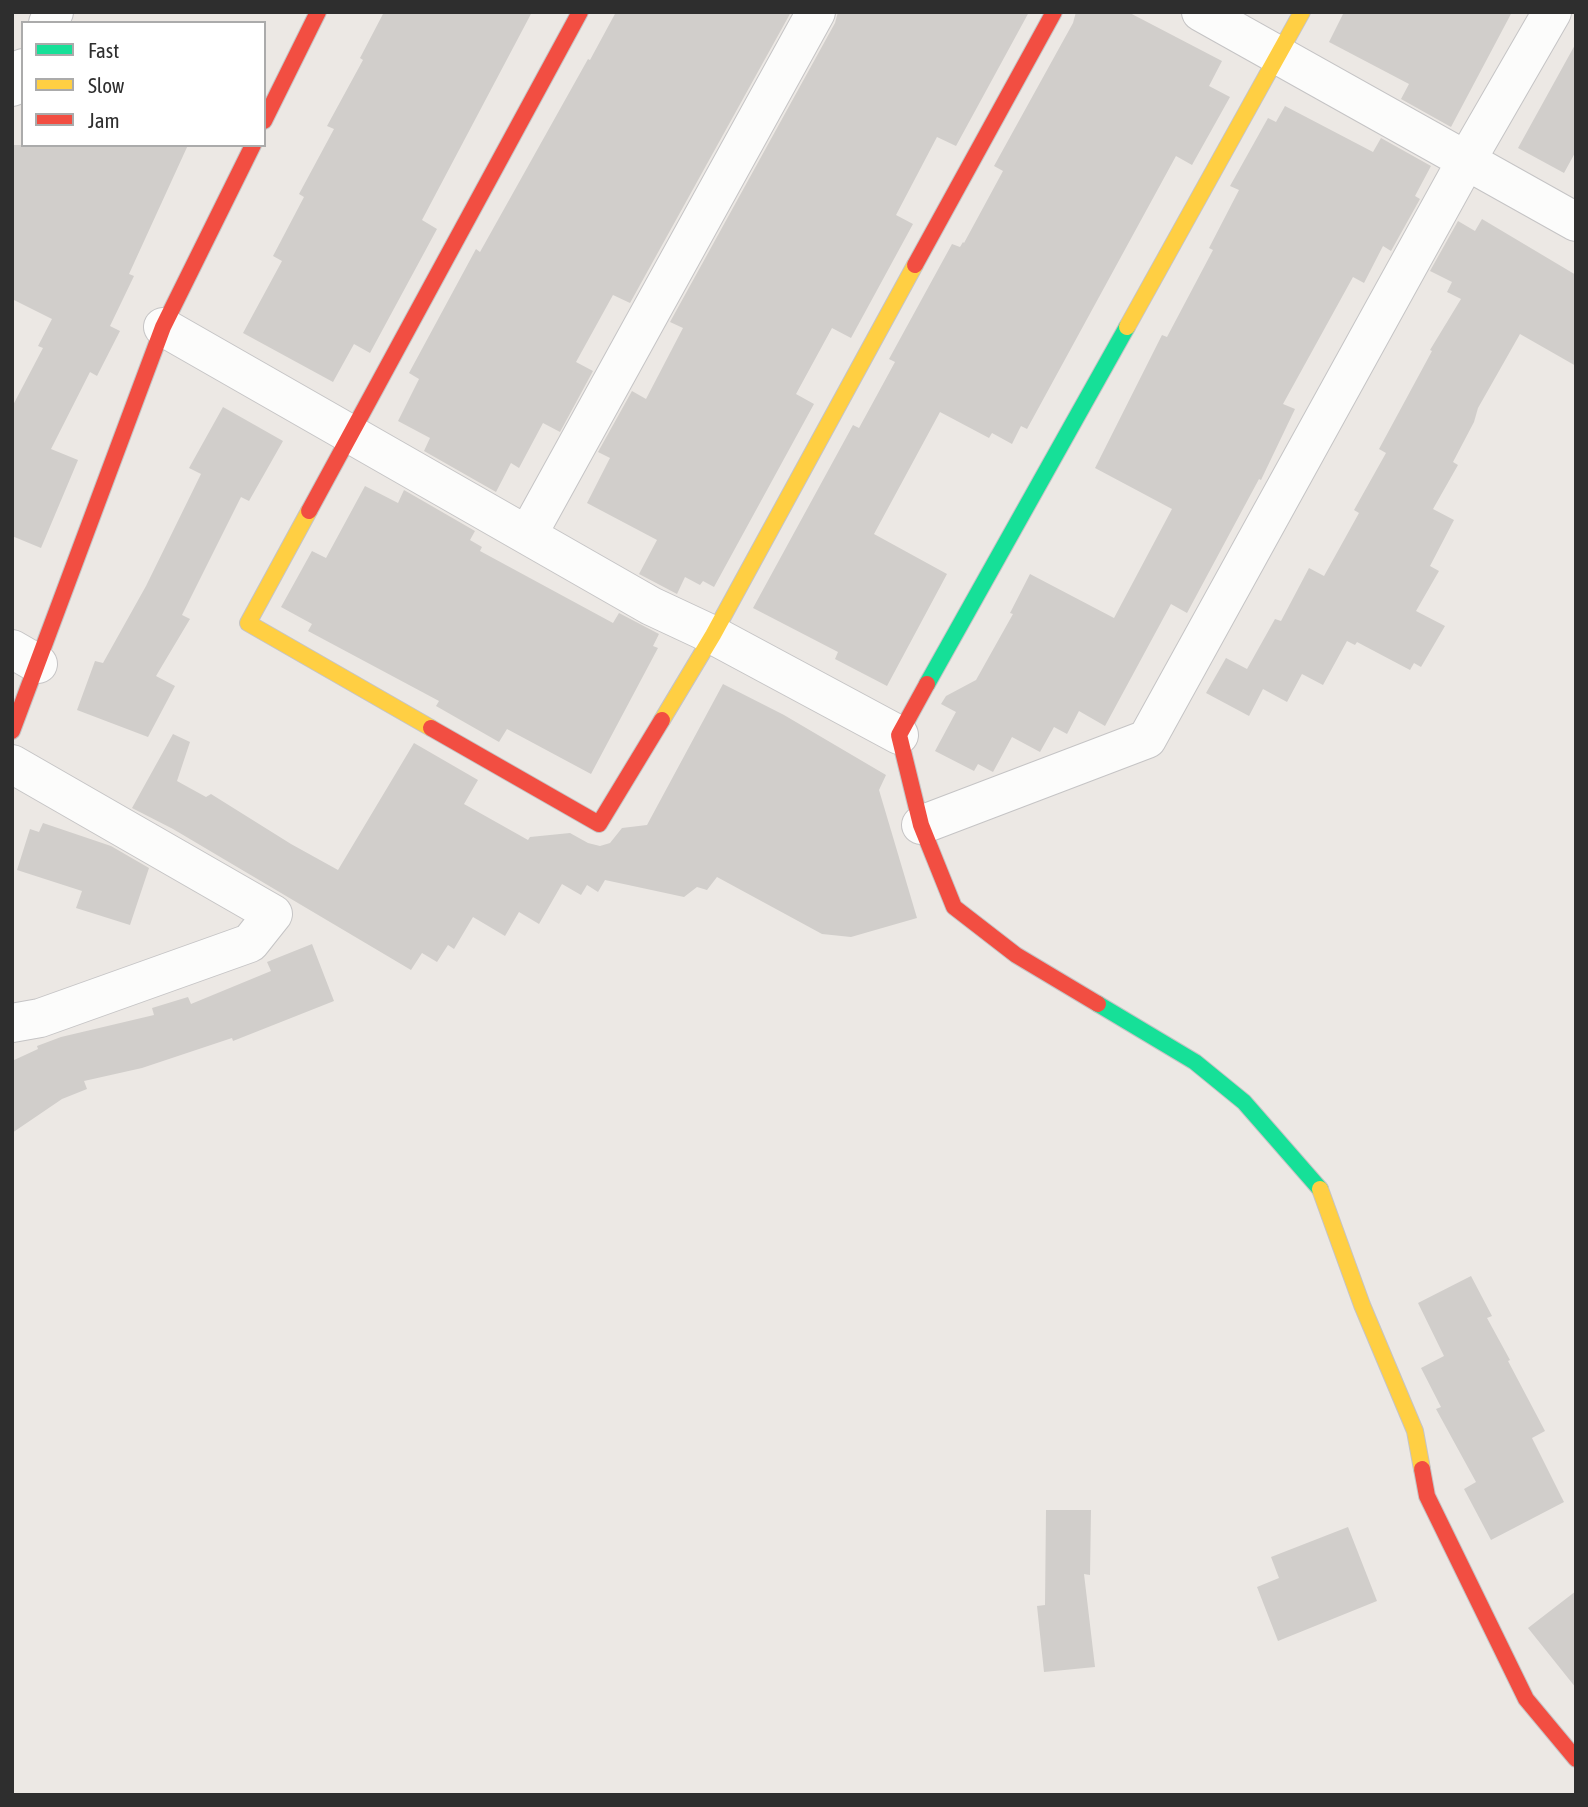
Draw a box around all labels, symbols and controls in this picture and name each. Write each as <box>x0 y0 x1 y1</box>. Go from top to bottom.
legend <box>21 21 266 147</box>
text: Fast <box>88 38 119 62</box>
text: Slow <box>88 73 124 97</box>
text: Jam <box>88 108 120 132</box>

